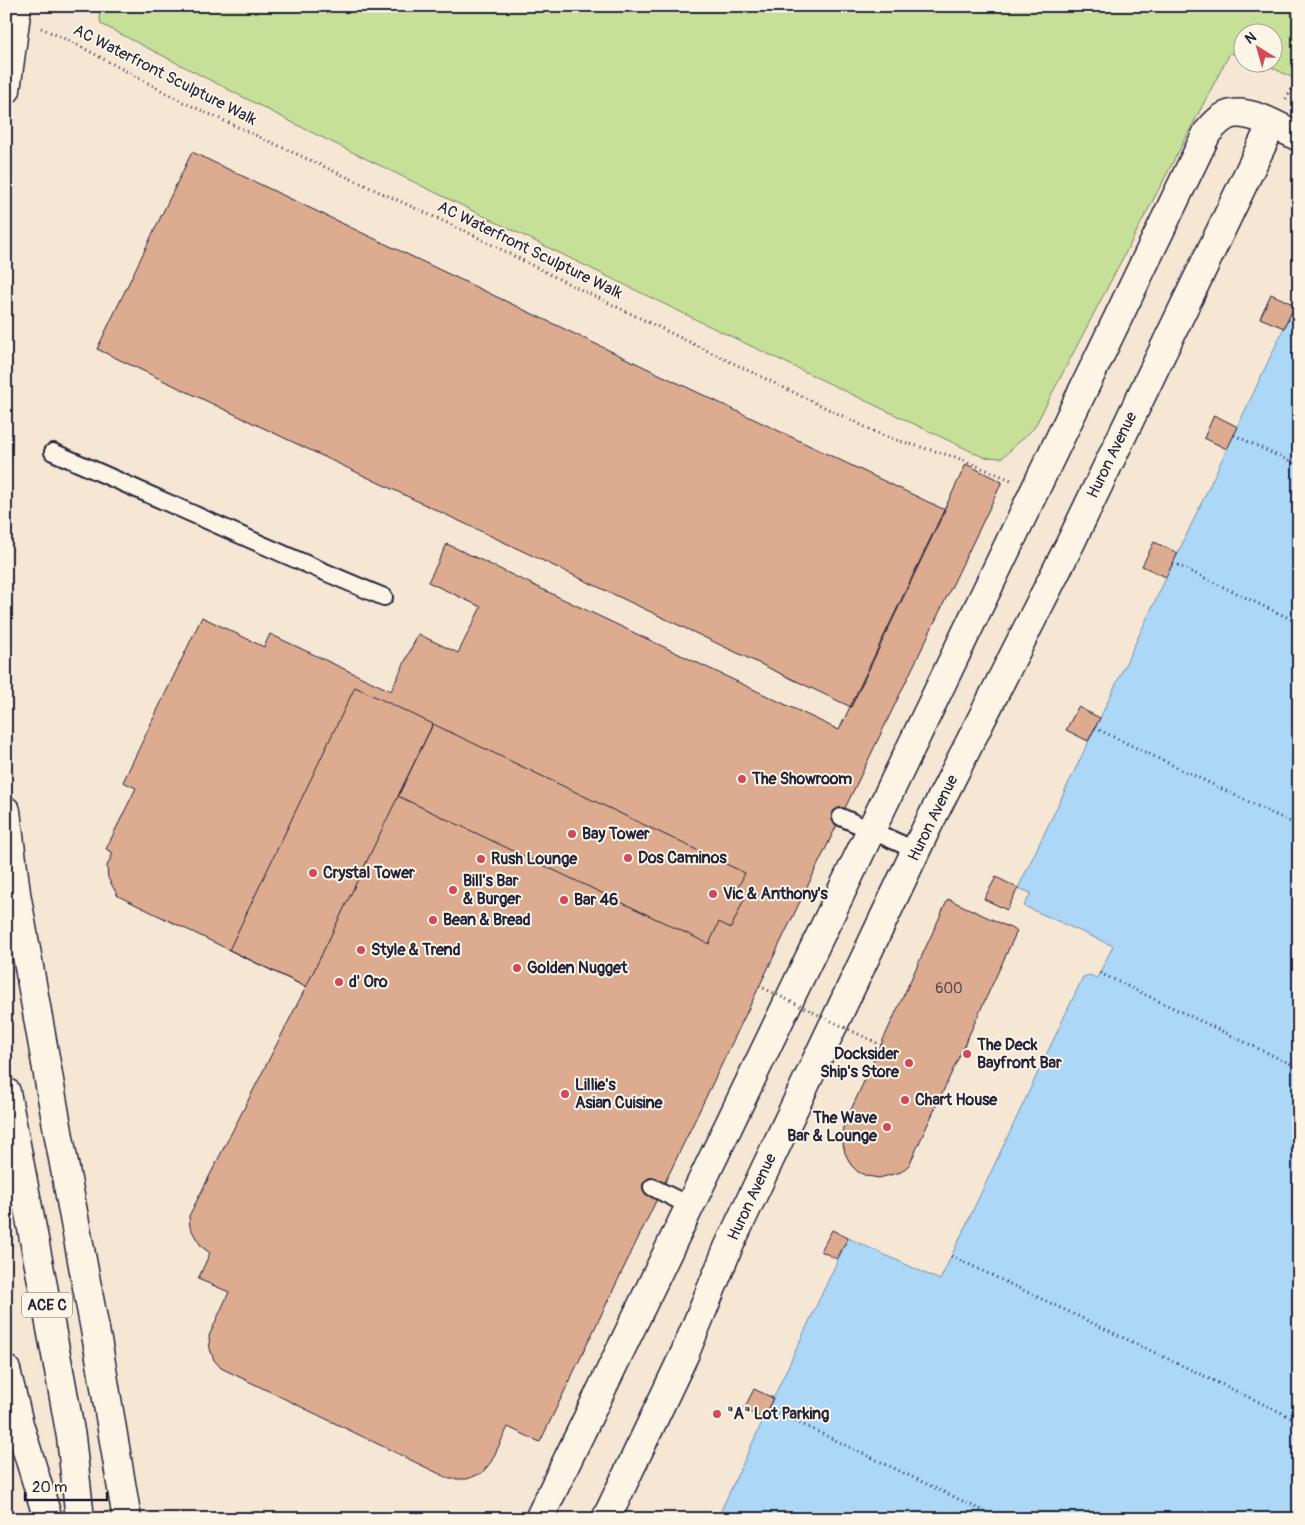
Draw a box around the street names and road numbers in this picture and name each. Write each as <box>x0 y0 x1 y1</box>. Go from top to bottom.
street label: AC Waterfront Sculpture Walk <box>70 20 260 130</box>
street label: AC Waterfront Sculpture Walk <box>434 196 626 304</box>
street label: Huron Avenue <box>1082 408 1142 502</box>
street label: Huron Avenue <box>903 771 963 865</box>
street label: Huron Avenue <box>723 1150 781 1244</box>
road number: ACE C <box>22 1292 72 1318</box>

